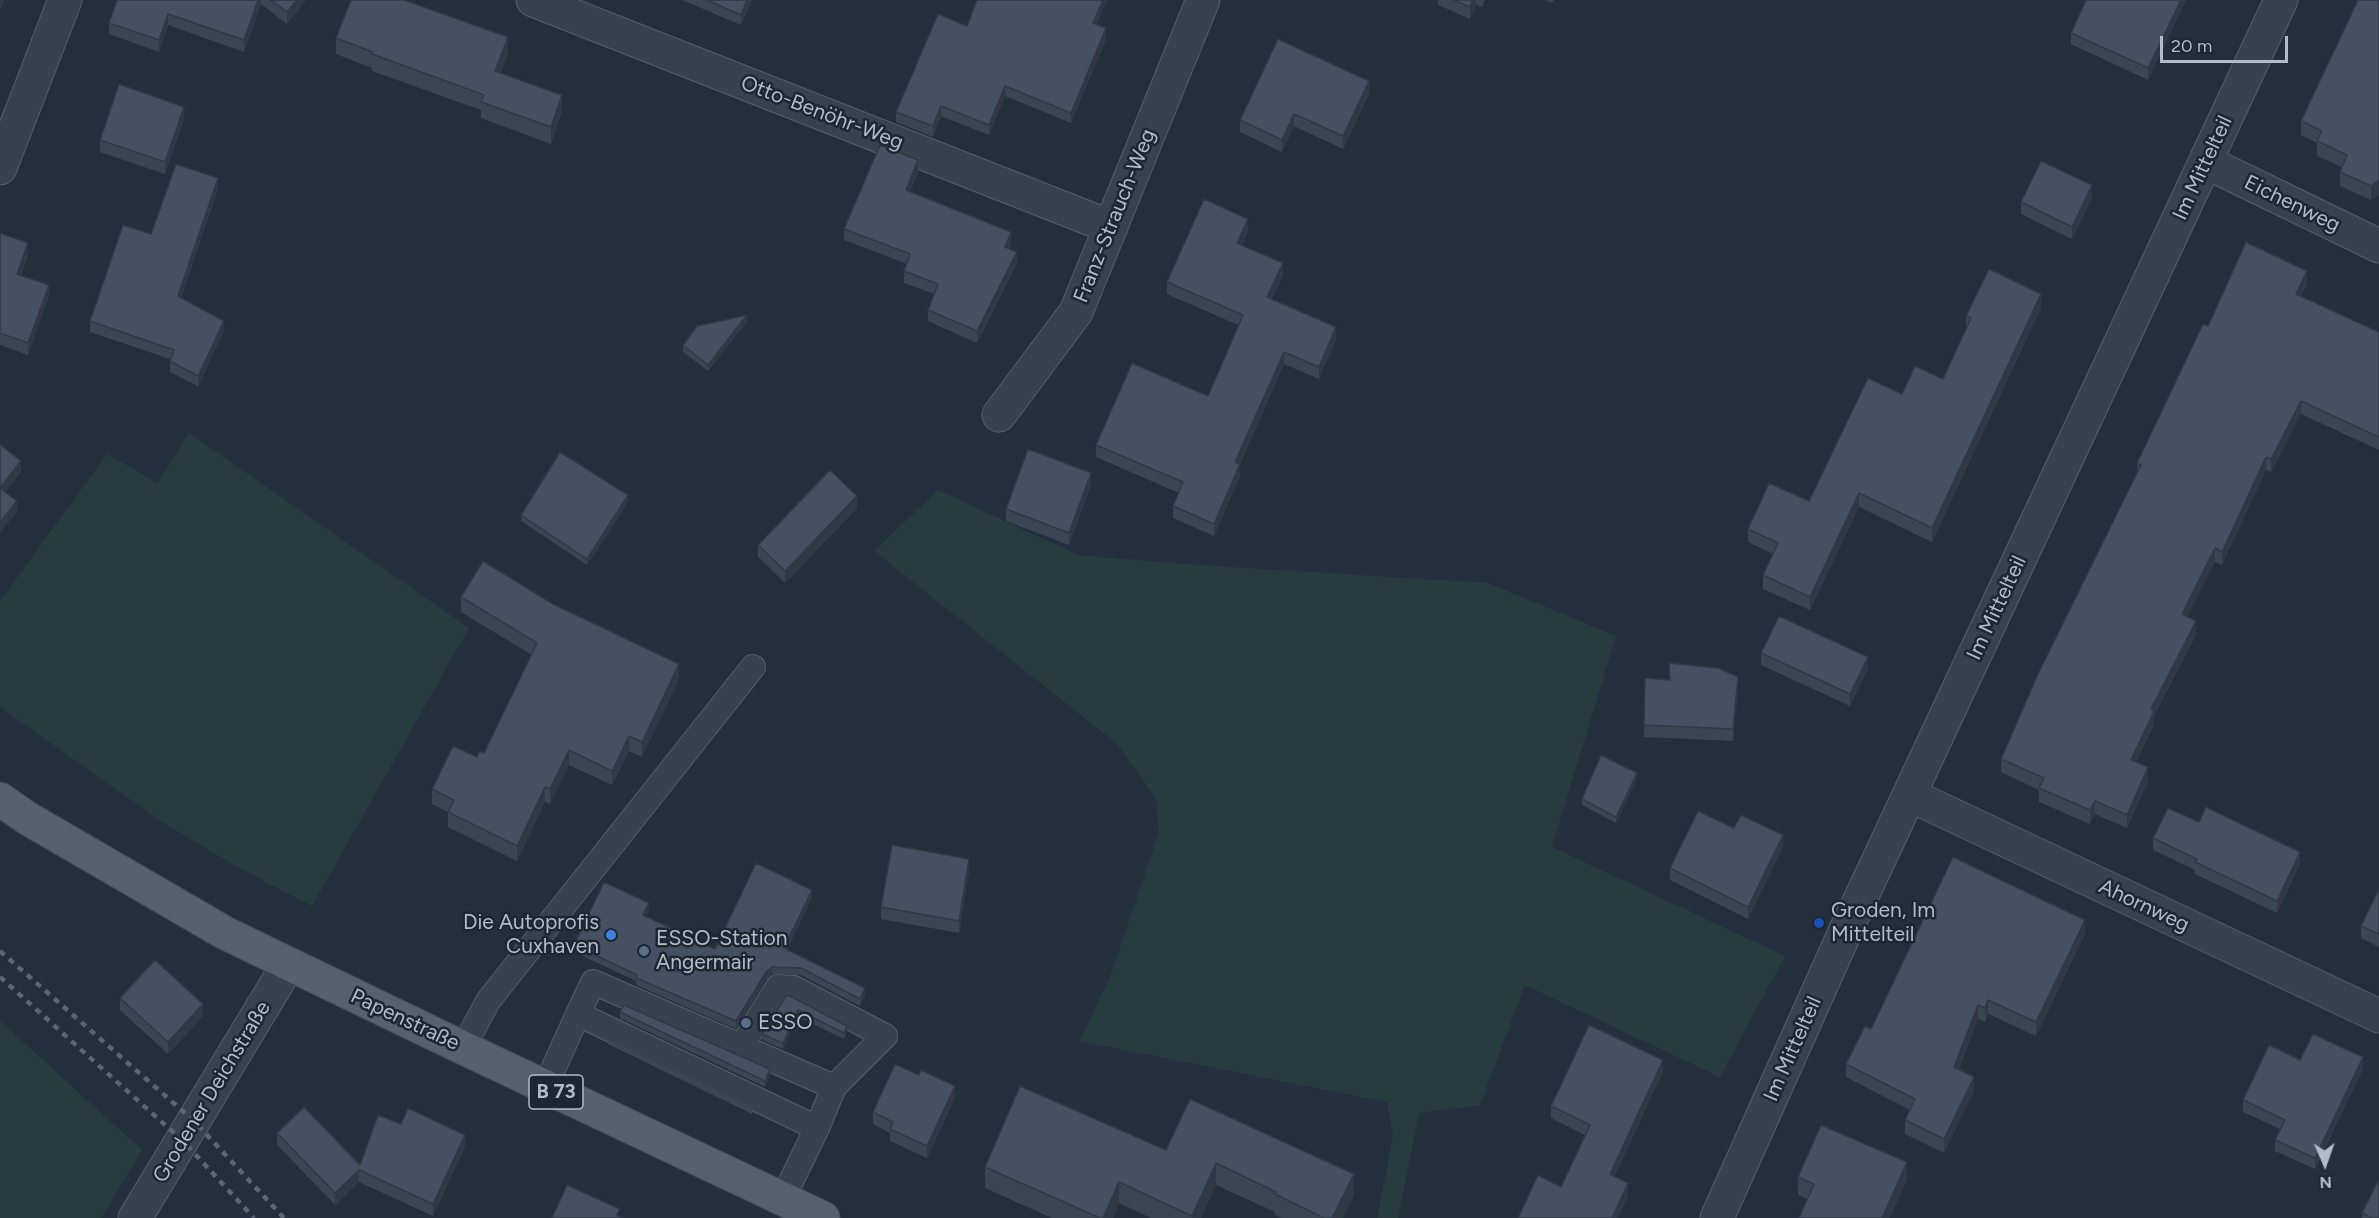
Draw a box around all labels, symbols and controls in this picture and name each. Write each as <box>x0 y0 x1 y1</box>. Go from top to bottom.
scale bar <box>2163 24 2290 62</box>
text: 20 m <box>2171 35 2212 57</box>
street label: Otto-Benöhr-Weg <box>737 70 907 156</box>
street label: Im Mittelteil <box>2168 112 2238 224</box>
street label: Franz-Strauch-Weg <box>1069 125 1161 307</box>
street label: Eichenweg <box>2240 170 2344 238</box>
street label: Im Mittelteil <box>1962 552 2032 664</box>
street label: Ahornweg <box>2095 874 2193 938</box>
place label: Groden, Im Mittelteil <box>1831 898 1935 948</box>
place label: Die Autoprofis Cuxhaven <box>463 910 599 960</box>
marker: Groden, Im Mittelteil <box>1812 916 1826 930</box>
place label: ESSO-Station Angermair <box>656 926 787 976</box>
marker: Die Autoprofis Cuxhaven <box>604 928 618 942</box>
marker: ESSO-Station Angermair <box>637 944 651 958</box>
street label: Papenstraße <box>347 984 463 1056</box>
street label: Im Mittelteil <box>1759 993 1827 1105</box>
street label: Grodener Deichstraße <box>148 997 276 1187</box>
place label: ESSO <box>758 1010 813 1036</box>
marker: ESSO <box>739 1016 753 1030</box>
road number: B 73 <box>529 1075 583 1109</box>
north arrow <box>2295 1134 2355 1194</box>
text: N <box>2319 1173 2332 1192</box>

